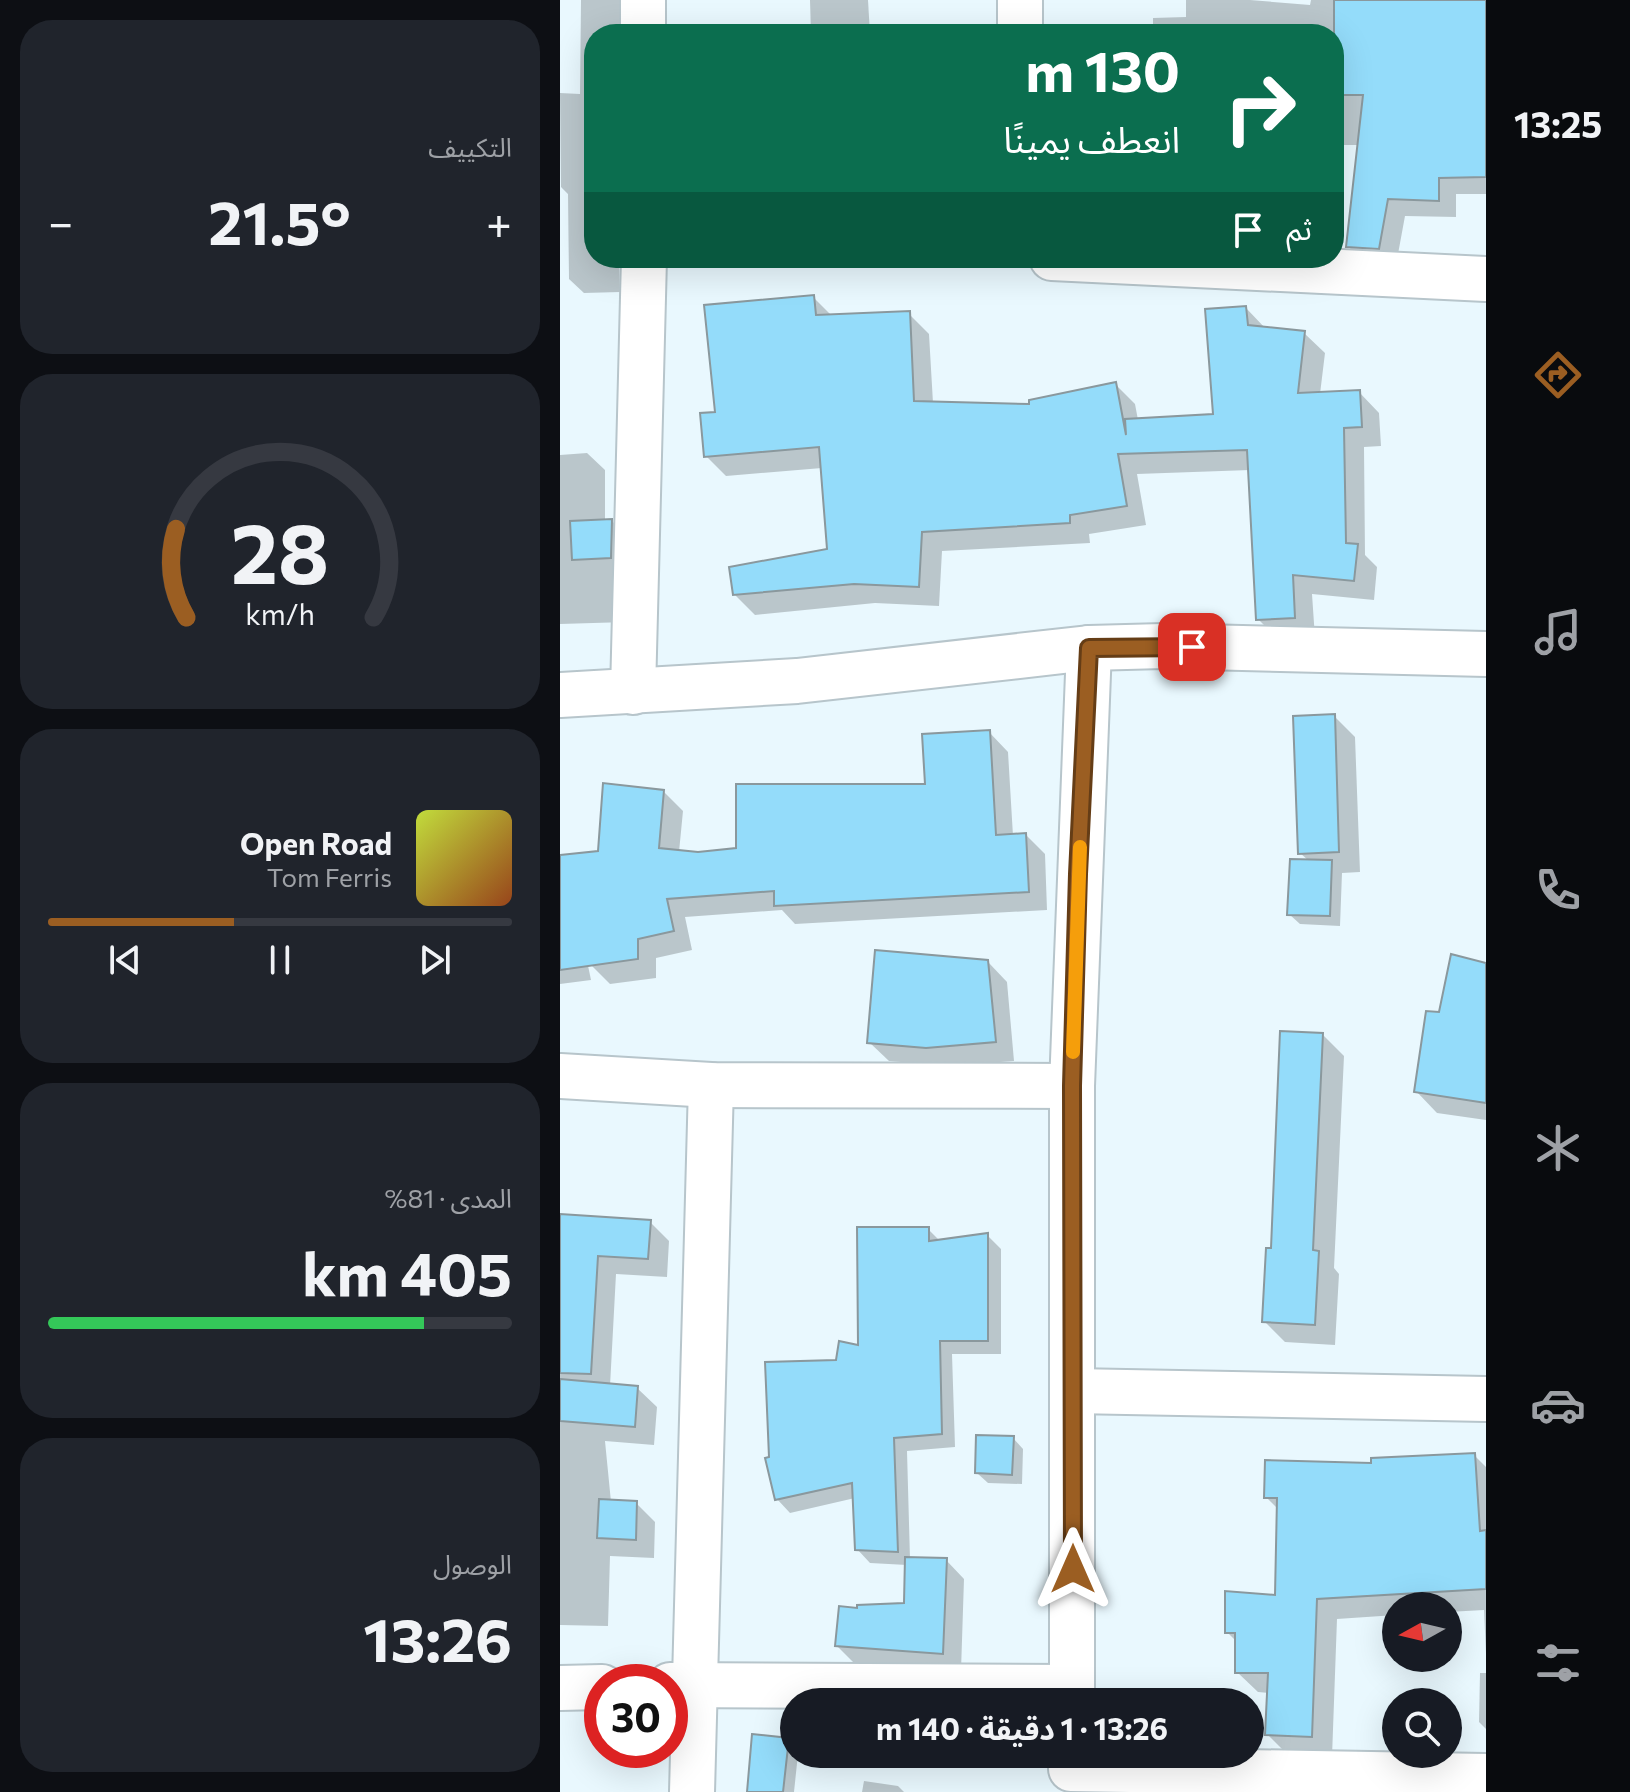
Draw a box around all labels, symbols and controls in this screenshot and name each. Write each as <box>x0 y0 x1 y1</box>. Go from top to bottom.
text: 130 m <box>1025 35 1180 104</box>
icon: right <box>1208 56 1312 160</box>
text: 13:25 <box>1514 101 1602 145</box>
text: انعطف يمينًا <box>1003 116 1180 160</box>
text: التكييف <box>428 131 512 162</box>
text: 21.5° <box>208 184 351 257</box>
text: − <box>48 194 73 248</box>
text: + <box>486 194 512 248</box>
icon: arrive <box>1226 208 1270 252</box>
text: ثم <box>1286 209 1312 246</box>
icon: directions <box>1530 347 1586 403</box>
text: 28 <box>231 498 329 600</box>
text: km/h <box>245 596 315 631</box>
icon: music <box>1530 604 1586 660</box>
pin <box>1158 613 1226 681</box>
icon: arrive <box>1170 625 1214 669</box>
text: Open Road <box>240 824 392 861</box>
text: Tom Ferris <box>267 861 392 892</box>
icon: phone <box>1530 862 1586 918</box>
icon: previous <box>103 938 147 982</box>
icon: pause <box>258 938 302 982</box>
icon: next <box>413 938 457 982</box>
icon: climate <box>1530 1120 1586 1176</box>
text: المدى · 81% <box>385 1182 512 1213</box>
text: 405 km <box>302 1235 512 1308</box>
icon: car <box>1530 1377 1586 1433</box>
position arrow <box>1031 1527 1115 1611</box>
text: الوصول <box>433 1548 512 1579</box>
north arrow <box>1382 1592 1462 1672</box>
map controls <box>1382 1592 1462 1768</box>
text: 13:26 <box>363 1601 512 1674</box>
icon: filters <box>1530 1635 1586 1691</box>
speed limit sign: 30 <box>584 1664 688 1768</box>
button: search <box>1382 1688 1462 1768</box>
text: 13:26 · 1 دقيقة · 140 m <box>876 1709 1168 1746</box>

